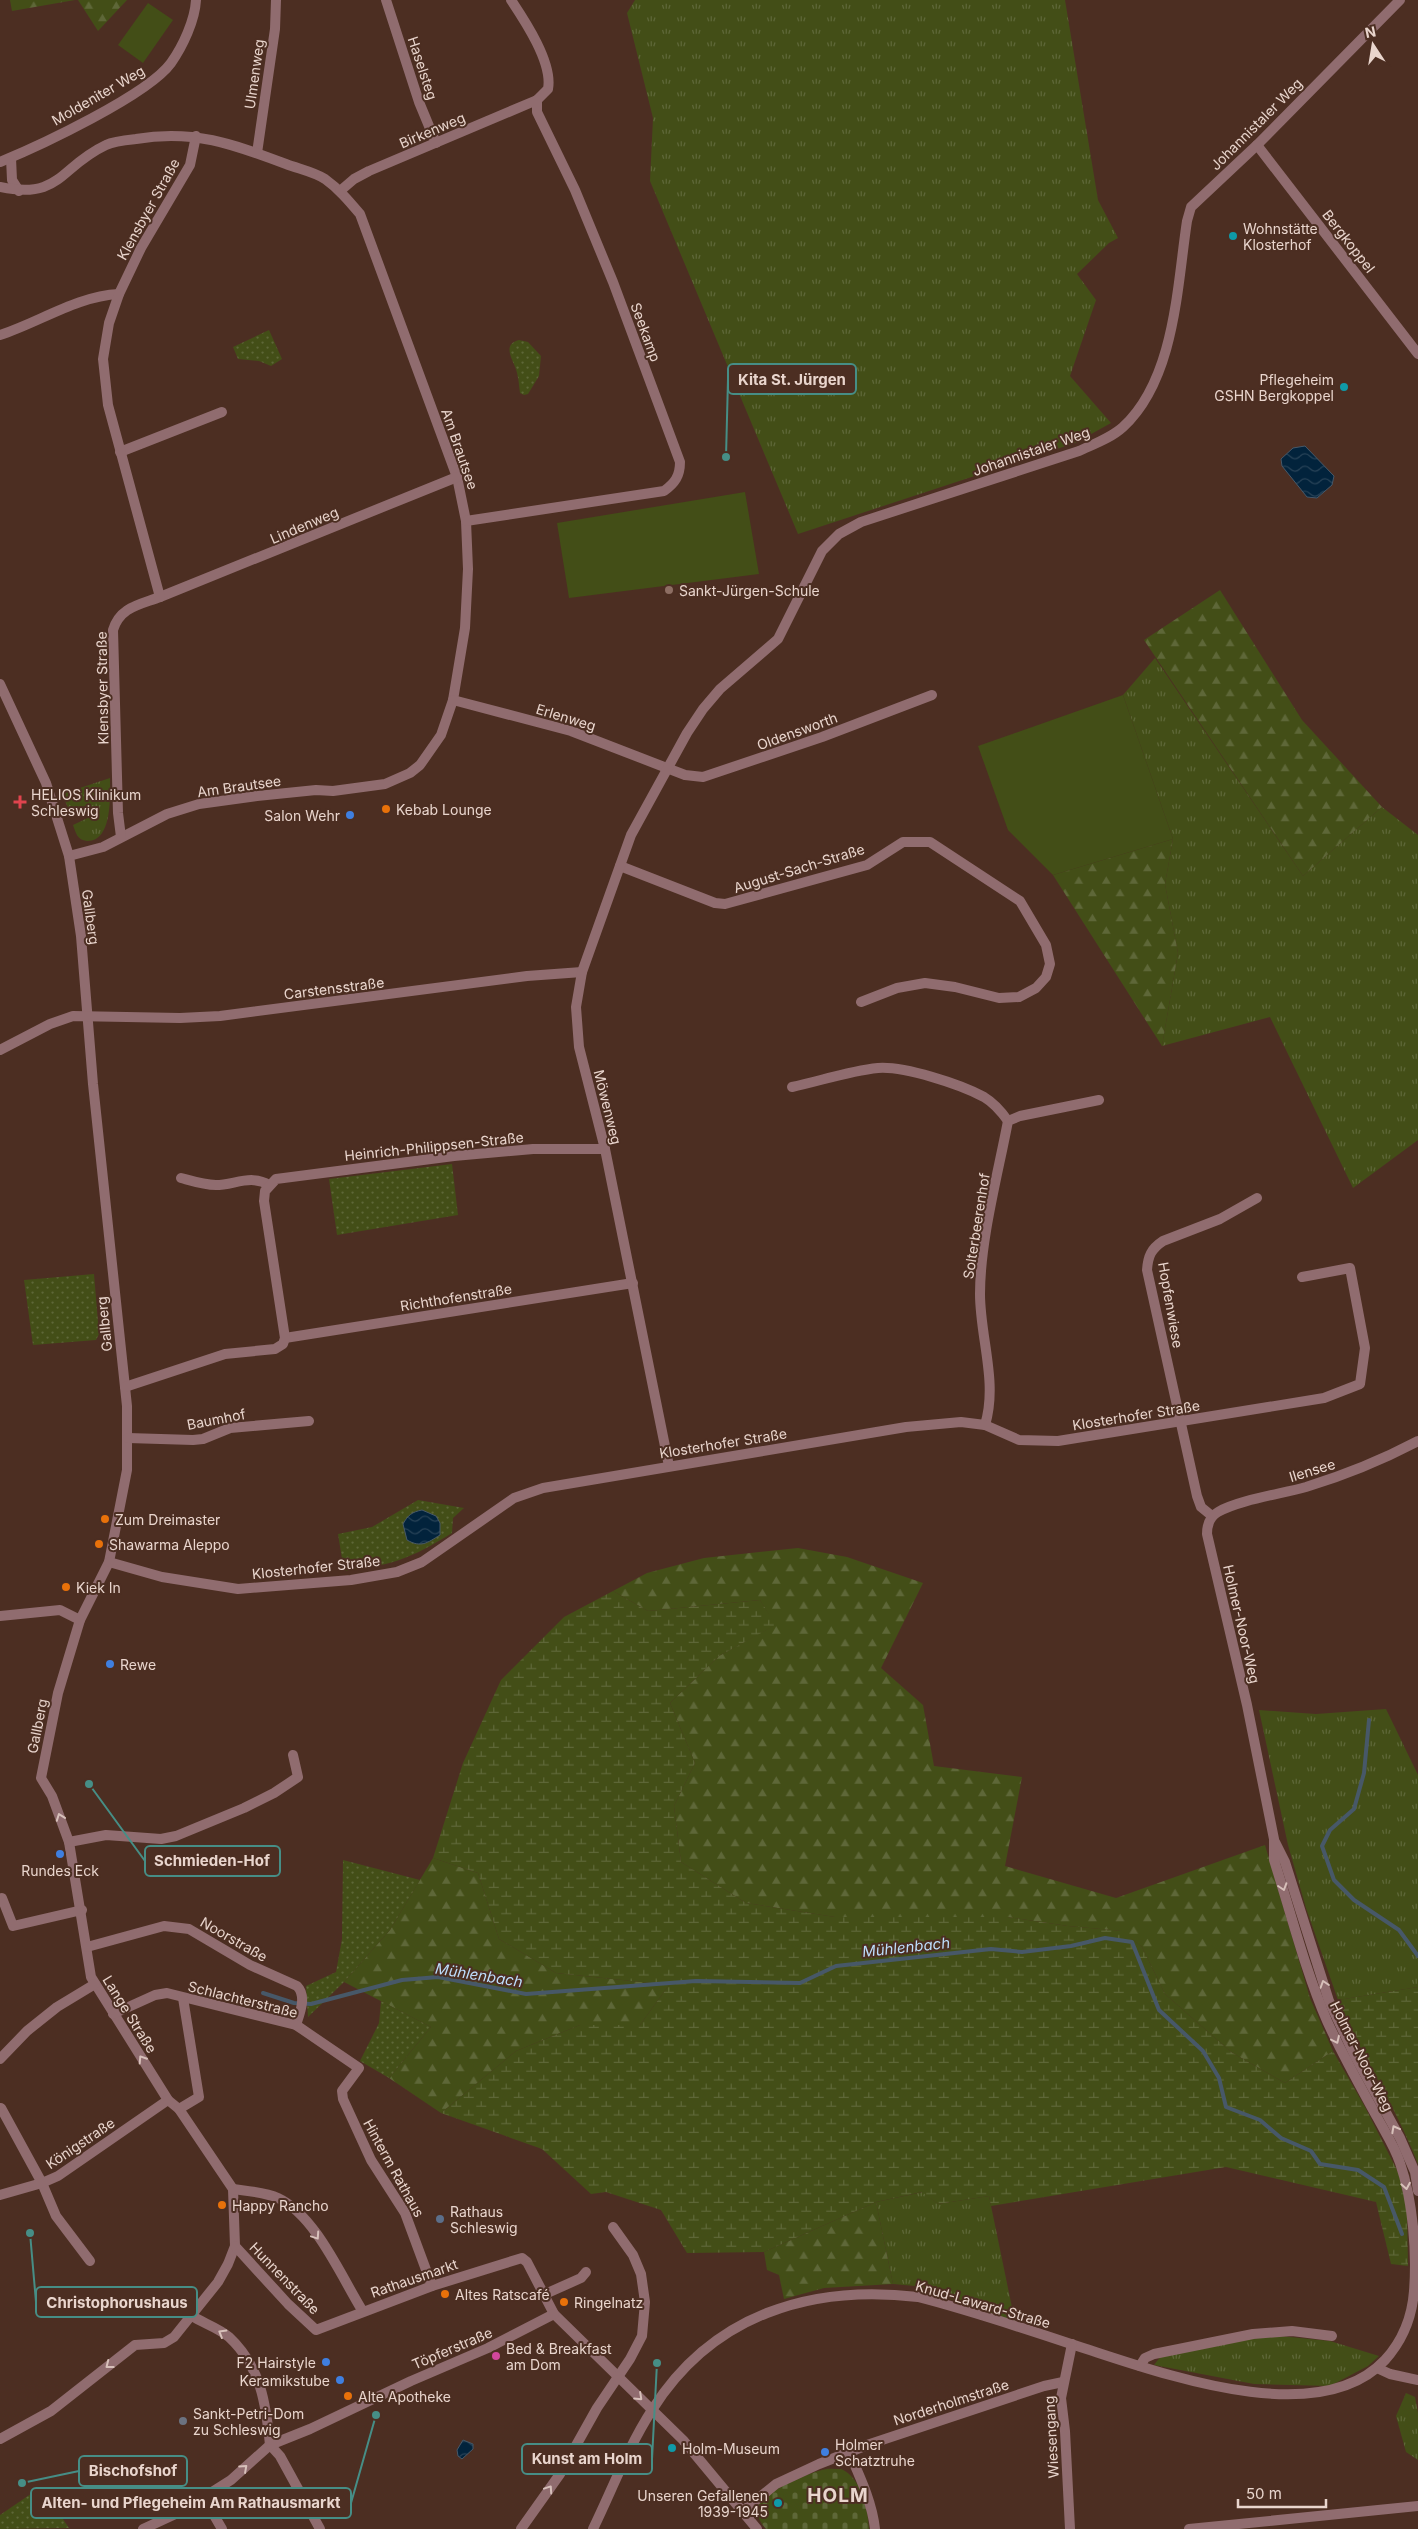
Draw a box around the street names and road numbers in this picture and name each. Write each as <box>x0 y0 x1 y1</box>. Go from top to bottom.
street label: Haselsteg <box>405 34 441 102</box>
street label: Ulmenweg <box>241 38 267 110</box>
street label: Moldeniter Weg <box>49 62 147 128</box>
street label: Johannistaler Weg <box>1207 75 1305 173</box>
street label: Birkenweg <box>397 109 467 151</box>
street label: Klensbyer Straße <box>113 155 183 263</box>
street label: Bergkoppel <box>1319 206 1379 276</box>
street label: Seekamp <box>627 300 665 364</box>
street label: Am Brautsee <box>438 406 482 492</box>
street label: Johannistaler Weg <box>970 423 1092 479</box>
street label: Lindenweg <box>267 503 341 547</box>
street label: Klensbyer Straße <box>93 631 111 745</box>
street label: Erlenweg <box>534 700 598 734</box>
street label: Oldensworth <box>754 709 840 753</box>
street label: Am Brautsee <box>196 772 282 800</box>
street label: August-Sach-Straße <box>731 840 867 896</box>
street label: Gallberg <box>79 888 103 946</box>
street label: Carstensstraße <box>283 973 385 1003</box>
street label: Möwenweg <box>591 1068 625 1146</box>
street label: Heinrich-Philippsen-Straße <box>344 1128 524 1164</box>
street label: Solterbeerenhof <box>959 1172 993 1280</box>
street label: Hopfenwiese <box>1155 1261 1187 1349</box>
street label: Richthofenstraße <box>399 1280 513 1314</box>
street label: Gallberg <box>93 1296 115 1352</box>
street label: Klosterhofer Straße <box>1071 1397 1201 1433</box>
street label: Baumhof <box>185 1405 247 1433</box>
street label: Klosterhofer Straße <box>658 1425 788 1461</box>
street label: Ilensee <box>1287 1455 1337 1485</box>
street label: Klosterhofer Straße <box>251 1552 381 1582</box>
street label: Holmer-Noor-Weg <box>1220 1563 1264 1685</box>
street label: Gallberg <box>23 1697 51 1755</box>
street label: Noorstraße <box>197 1913 271 1965</box>
street label: Lange Straße <box>99 1972 161 2056</box>
street label: Schlachterstraße <box>186 1977 300 2021</box>
street label: Holmer-Noor-Weg <box>1327 1998 1397 2114</box>
street label: Königstraße <box>42 2114 118 2172</box>
street label: Hinterm Rathaus <box>360 2116 428 2220</box>
street label: Hunnenstraße <box>246 2238 324 2318</box>
street label: Rathausmarkt <box>368 2255 460 2301</box>
street label: Knud-Laward-Straße <box>914 2277 1052 2331</box>
street label: Töpferstraße <box>409 2323 495 2373</box>
street label: Norderholmstraße <box>891 2375 1011 2429</box>
street label: Wiesengang <box>1040 2395 1062 2479</box>

